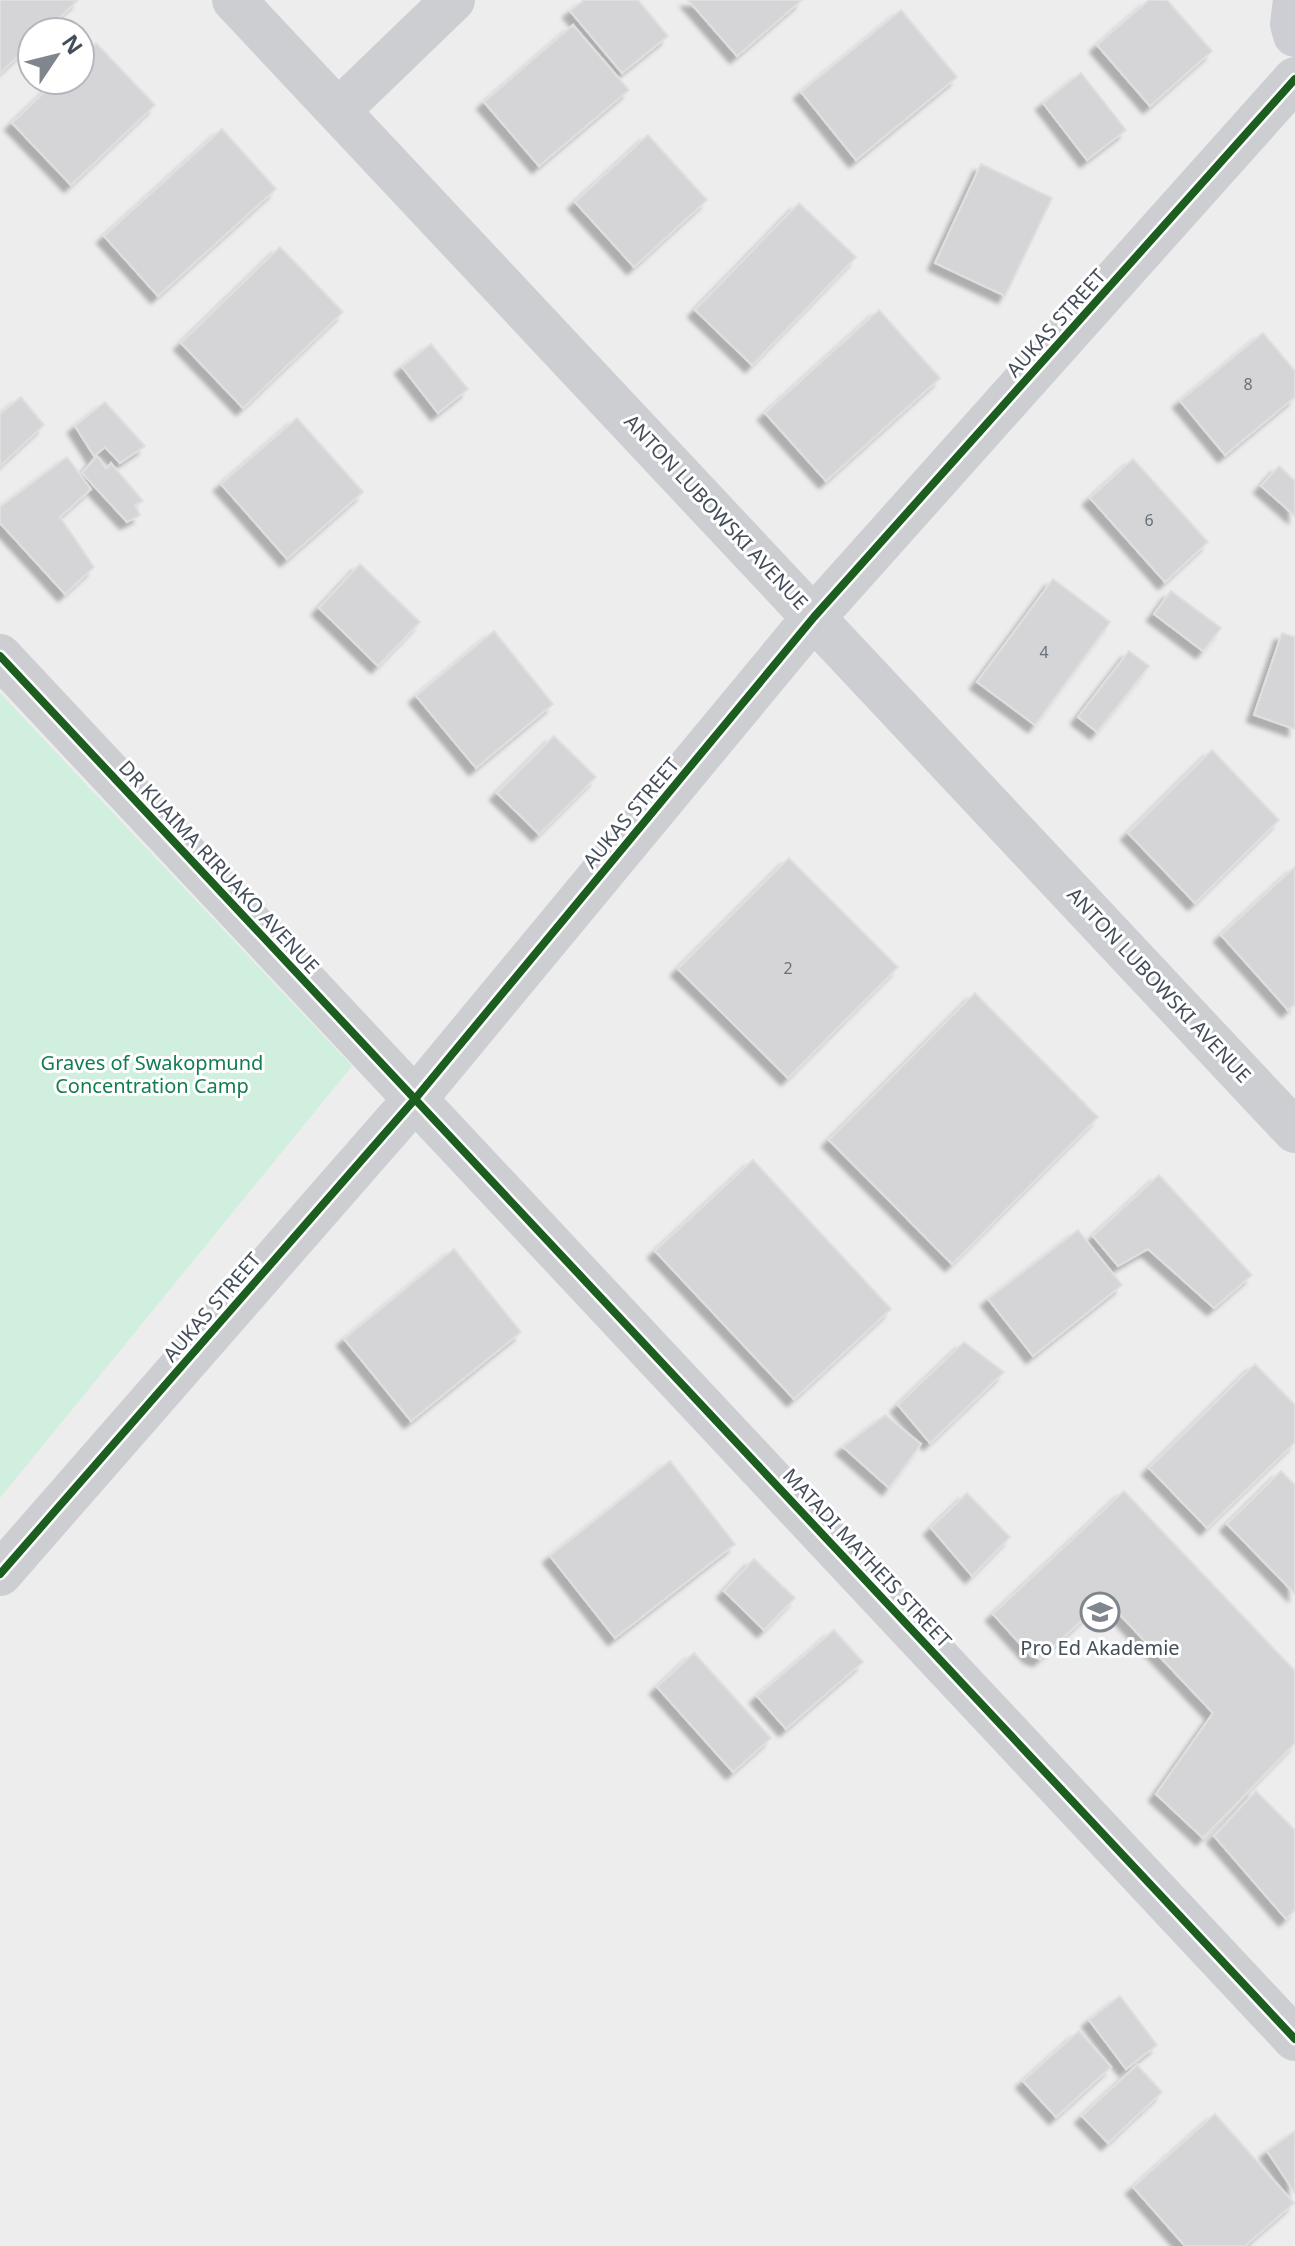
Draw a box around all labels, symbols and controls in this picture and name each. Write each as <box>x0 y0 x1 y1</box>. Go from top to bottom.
north arrow <box>16 16 96 96</box>
text: N <box>56 28 91 60</box>
street label: AUKAS STREET <box>1000 263 1111 382</box>
house number: 8 <box>1243 373 1253 395</box>
street label: ANTON LUBOWSKI AVENUE <box>619 408 814 615</box>
house number: 6 <box>1144 509 1154 531</box>
house number: 4 <box>1039 641 1049 663</box>
street label: AUKAS STREET <box>576 752 685 874</box>
street label: DR KUAIMA RIRUAKO AVENUE <box>113 754 326 979</box>
street label: ANTON LUBOWSKI AVENUE <box>1062 881 1257 1088</box>
house number: 2 <box>783 957 793 979</box>
park label: Graves of Swakopmund Concentration Camp <box>41 1049 263 1099</box>
street label: AUKAS STREET <box>157 1246 267 1367</box>
street label: MATADI MATHEIS STREET <box>777 1462 958 1653</box>
school or university icon: Pro Ed Akademie <box>1079 1591 1121 1633</box>
place label: Pro Ed Akademie <box>1020 1634 1180 1661</box>

